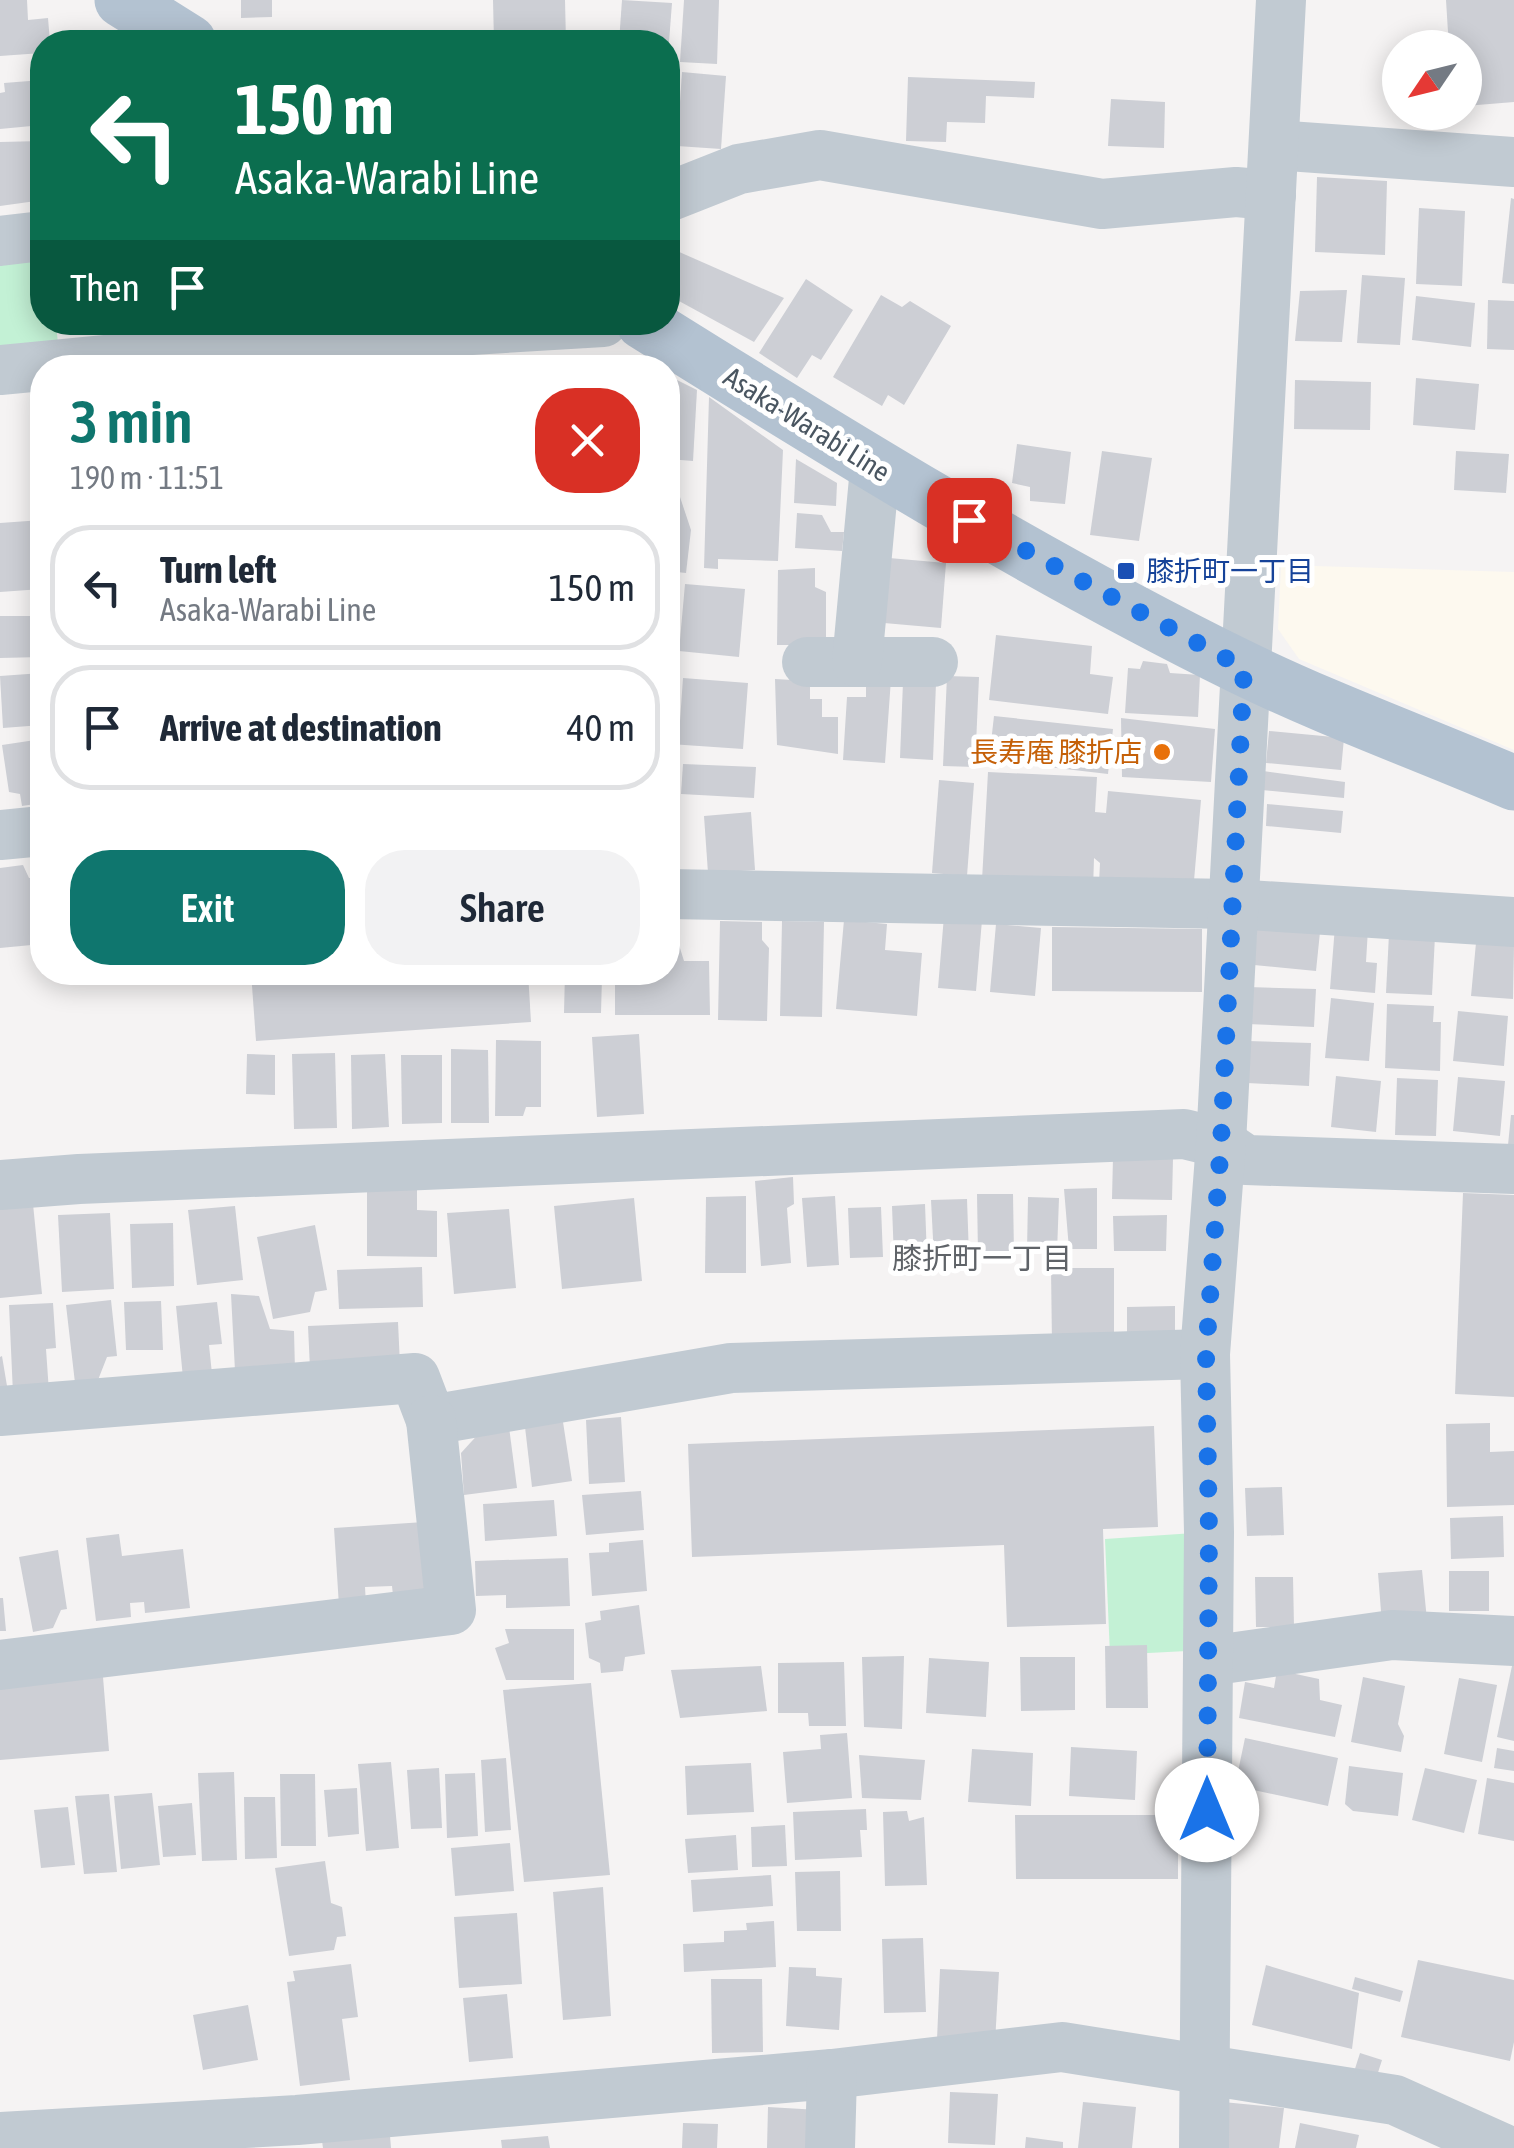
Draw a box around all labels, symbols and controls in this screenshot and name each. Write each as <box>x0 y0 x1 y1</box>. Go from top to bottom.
north arrow <box>1382 30 1482 130</box>
map controls <box>1382 30 1482 130</box>
text: 150 m <box>235 69 394 149</box>
icon: left <box>70 70 200 200</box>
text: Asaka-Warabi Line <box>235 152 539 204</box>
icon: arrive <box>160 260 215 315</box>
text: Then <box>70 266 140 309</box>
street label: Asaka-Warabi Line <box>718 360 896 488</box>
text: 3 min <box>70 387 193 456</box>
button: close <box>535 388 640 493</box>
text: 190 m · 11:51 <box>70 459 224 496</box>
pin <box>927 478 1012 563</box>
icon: arrive <box>942 493 997 548</box>
text: Turn left <box>160 548 276 591</box>
place label: 膝折町一丁目 <box>1146 555 1314 587</box>
icon: left <box>75 560 130 615</box>
marker: 膝折町一丁目 <box>1115 560 1137 582</box>
text: 150 m <box>549 566 635 609</box>
text: Asaka-Warabi Line <box>160 591 376 628</box>
icon: arrive <box>75 700 130 755</box>
text: Arrive at destination <box>160 706 442 749</box>
text: 40 m <box>567 706 635 749</box>
place label: 長寿庵 膝折店 <box>970 736 1142 768</box>
marker: 長寿庵 膝折店 <box>1151 741 1173 763</box>
button: Exit <box>70 850 345 965</box>
button: Share <box>365 850 640 965</box>
district label: 膝折町一丁目 <box>892 1241 1072 1275</box>
position arrow <box>1155 1758 1259 1862</box>

